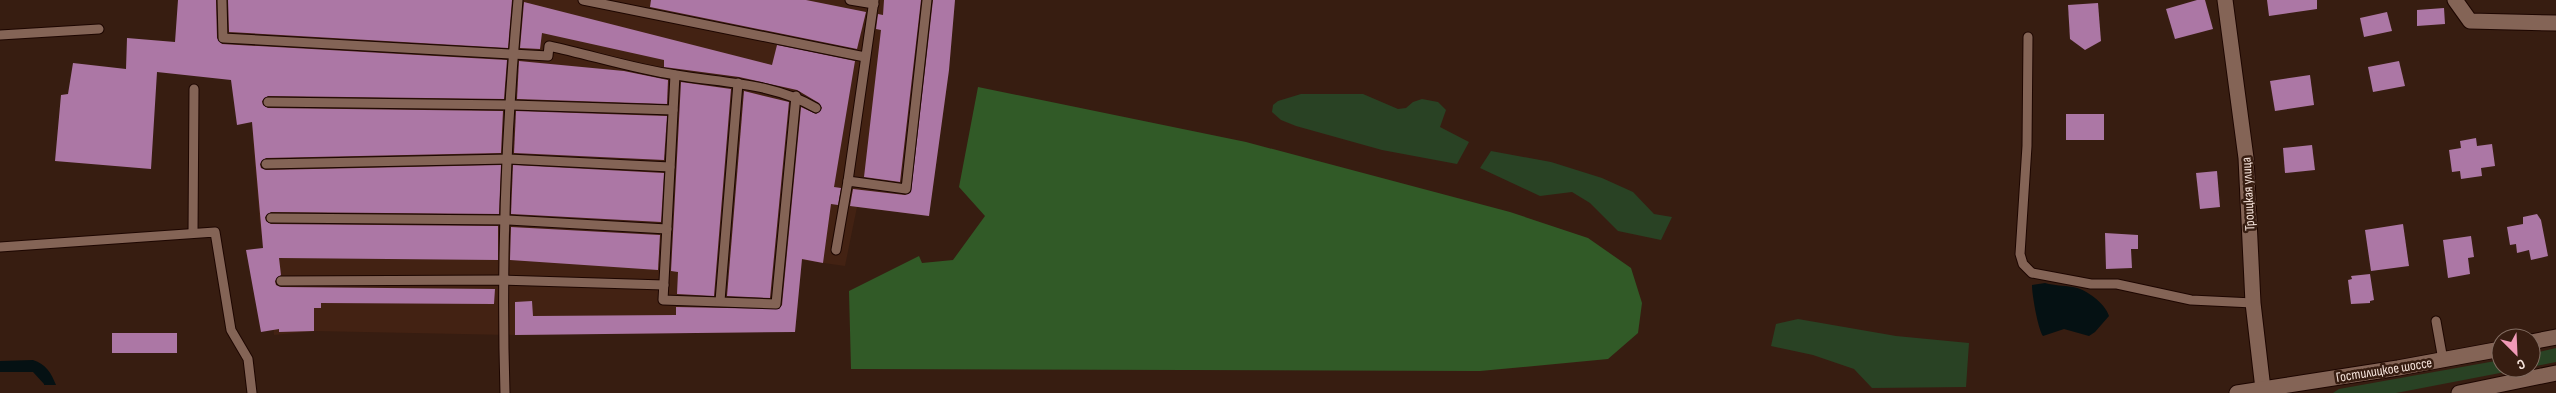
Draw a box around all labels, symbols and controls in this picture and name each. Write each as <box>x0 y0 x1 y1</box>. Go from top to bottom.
street label: Троицкая улица <box>2238 157 2258 231</box>
north arrow <box>2491 328 2541 378</box>
street label: Гостилицкое шоссе <box>2335 354 2433 386</box>
text: С <box>2514 355 2528 374</box>

